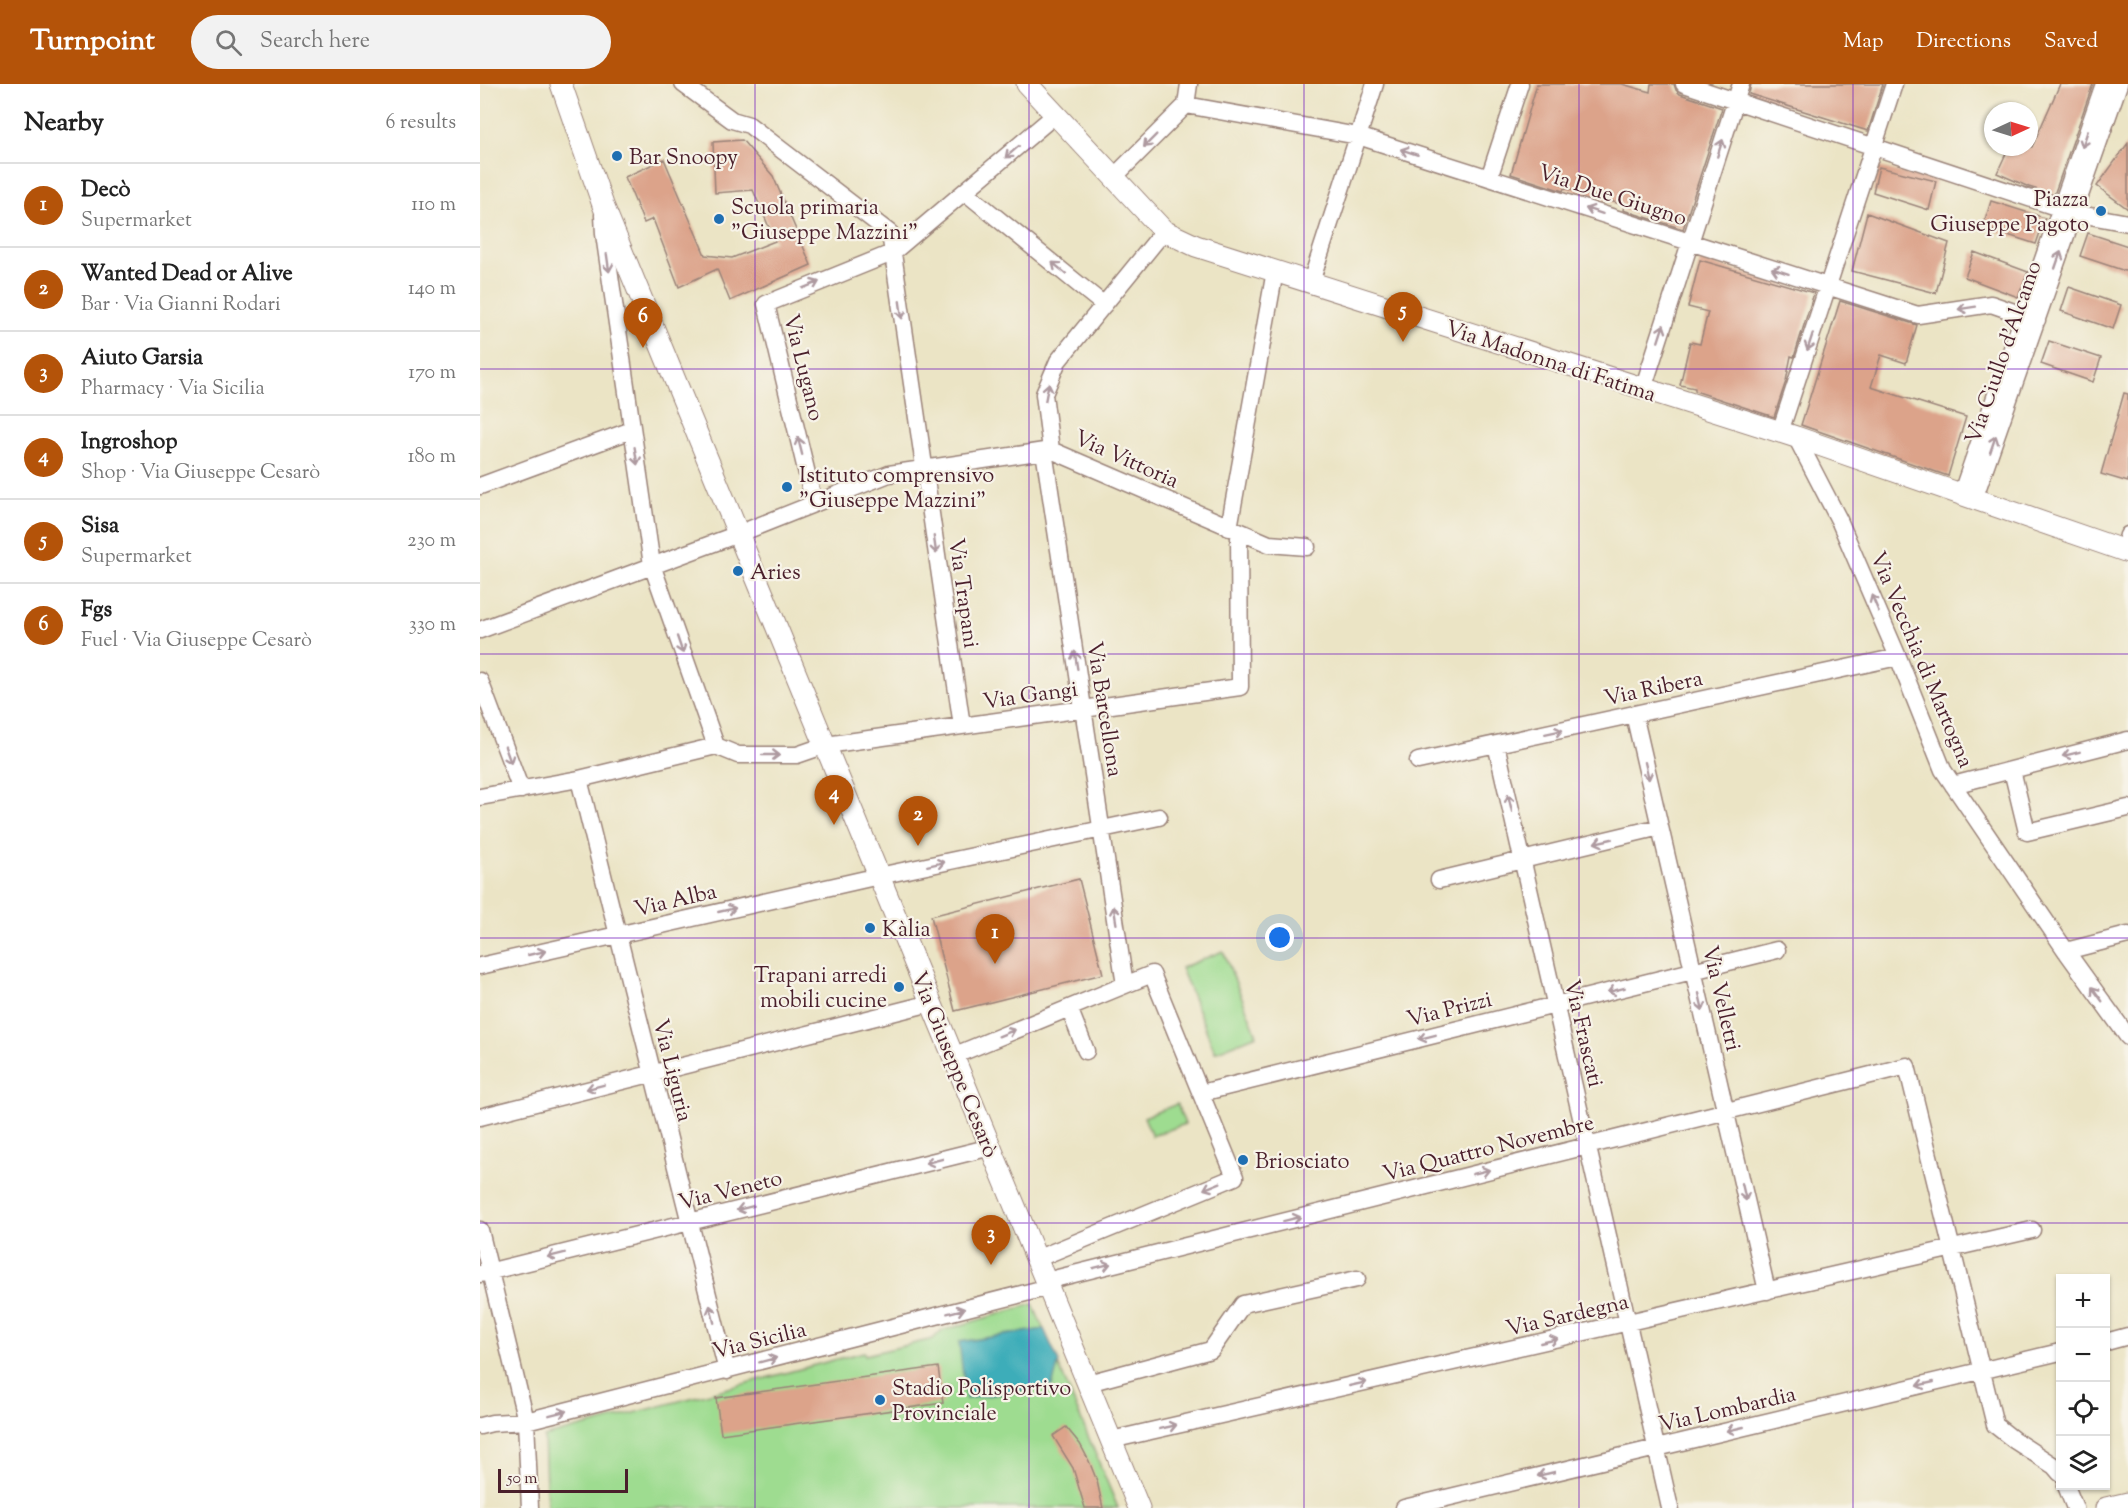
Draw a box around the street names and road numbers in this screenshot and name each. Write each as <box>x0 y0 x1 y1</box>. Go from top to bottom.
street label: Via Due Giugno <box>1533 158 1691 236</box>
street label: Via Ciullo d'Alcamo <box>1958 257 2051 449</box>
street label: Via Lugano <box>773 311 831 425</box>
street label: Via Madonna di Fatima <box>1441 314 1660 412</box>
street label: Via Vittoria <box>1068 423 1183 498</box>
street label: Via Trapani <box>938 536 986 651</box>
street label: Via Vecchia di Martogna <box>1860 547 1980 773</box>
street label: Via Barcellona <box>1077 639 1130 780</box>
street label: Via Ribera <box>1601 664 1706 716</box>
street label: Via Gangi <box>981 674 1080 719</box>
street label: Via Alba <box>631 877 720 927</box>
street label: Via Velletri <box>1692 943 1748 1055</box>
street label: Via Giuseppe Cesarò <box>901 967 1005 1163</box>
street label: Via Frascati <box>1554 976 1610 1091</box>
street label: Via Prizzi <box>1404 985 1496 1037</box>
street label: Via Liguria <box>643 1016 699 1126</box>
street label: Via Quattro Novembre <box>1380 1108 1598 1192</box>
street label: Via Veneto <box>675 1164 786 1220</box>
street label: Via Sardegna <box>1503 1287 1632 1347</box>
street label: Via Sicilia <box>710 1315 810 1369</box>
street label: Via Lombardia <box>1656 1380 1799 1442</box>

